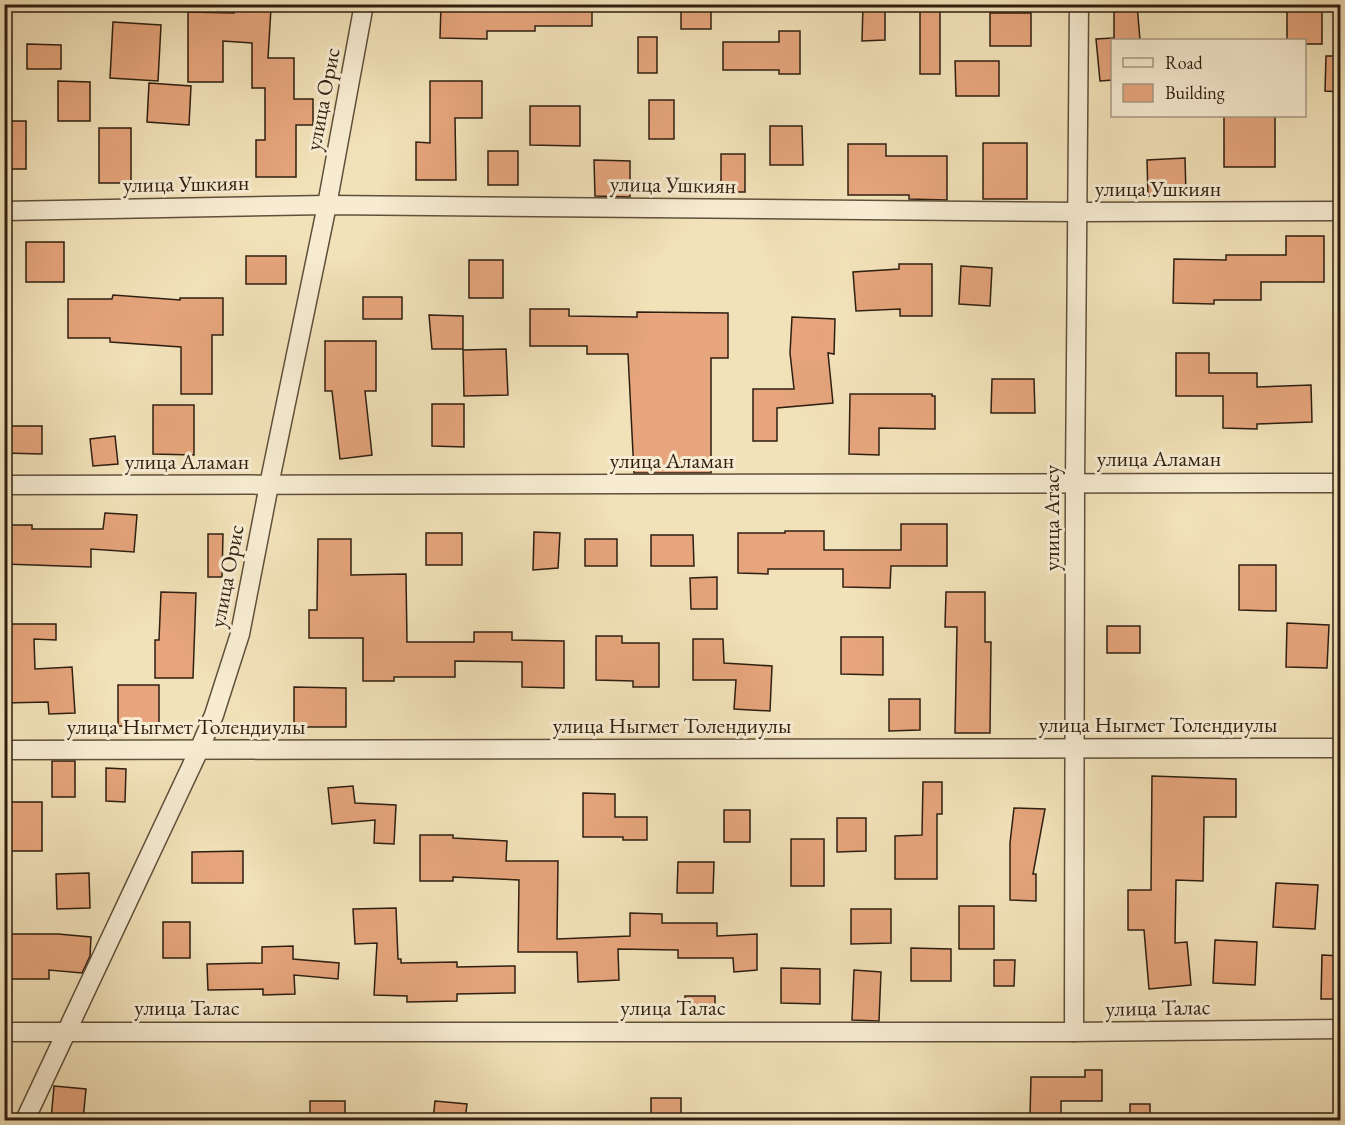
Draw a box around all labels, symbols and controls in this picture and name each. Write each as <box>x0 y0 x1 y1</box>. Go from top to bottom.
legend <box>1111 39 1306 117</box>
street label: улица Орис <box>298 45 347 153</box>
text: Road <box>1165 51 1204 74</box>
text: Building <box>1165 81 1225 104</box>
street label: улица Ушкиян <box>123 168 249 199</box>
street label: улица Ушкиян <box>610 169 736 200</box>
street label: улица Ушкиян <box>1095 174 1221 203</box>
street label: улица Аламан <box>1097 444 1221 473</box>
street label: улица Аламан <box>610 446 734 475</box>
street label: улица Аламан <box>125 447 249 476</box>
street label: улица Атасу <box>1037 465 1066 571</box>
street label: улица Орис <box>202 522 251 630</box>
street label: улица Ныгмет Толендиулы <box>1039 710 1277 739</box>
street label: улица Ныгмет Толендиулы <box>553 711 791 740</box>
street label: улица Ныгмет Толендиулы <box>67 712 305 741</box>
street label: улица Талас <box>1105 992 1211 1023</box>
street label: улица Талас <box>134 993 240 1022</box>
street label: улица Талас <box>620 993 726 1022</box>

